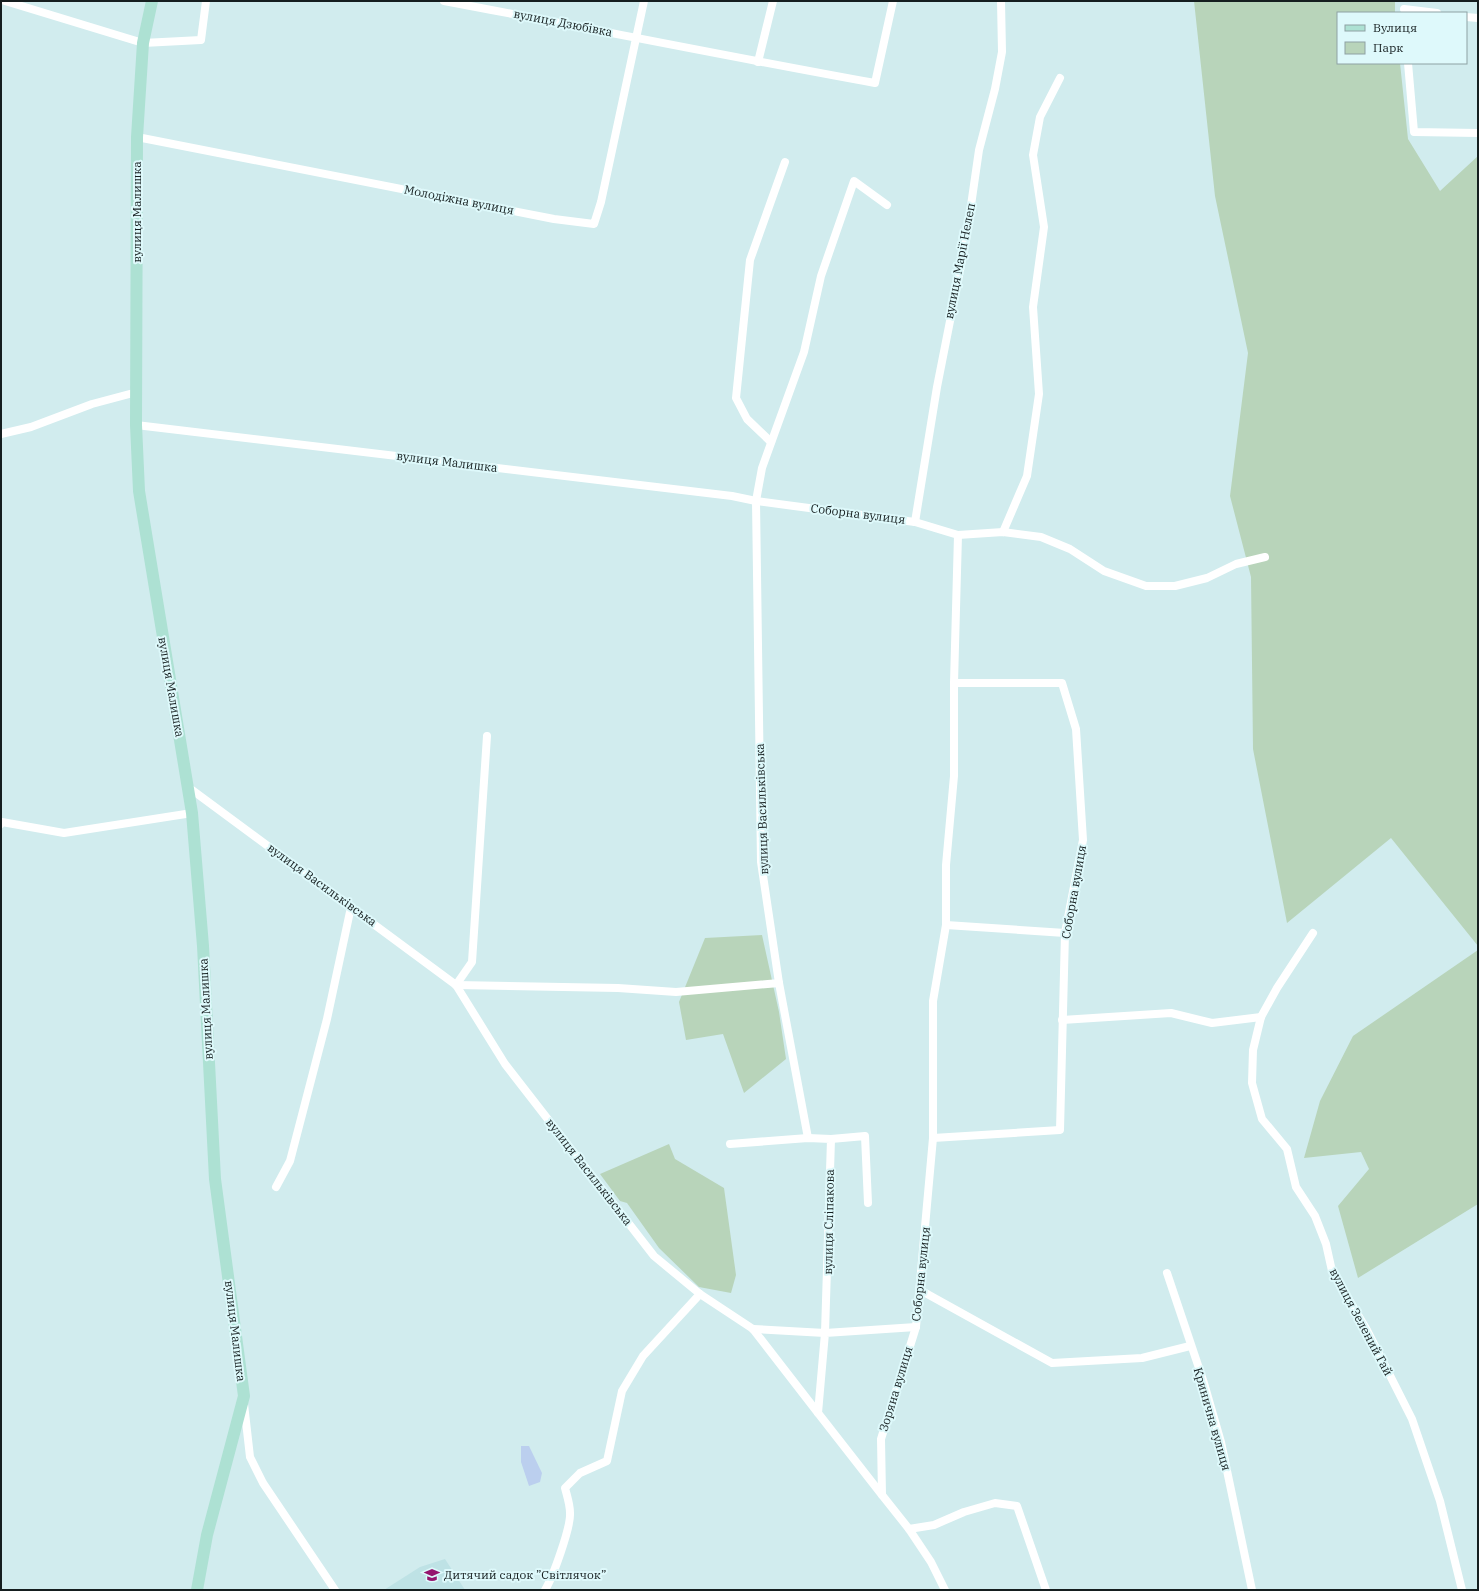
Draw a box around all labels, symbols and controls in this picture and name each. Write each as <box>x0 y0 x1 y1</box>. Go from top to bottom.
street label: вулиця Дзюбівка <box>513 6 614 40</box>
legend <box>1337 12 1467 64</box>
text: Вулиця <box>1373 20 1417 35</box>
text: Парк <box>1373 40 1403 55</box>
street label: вулиця Малишка <box>129 161 144 263</box>
street label: Молодіжна вулиця <box>403 181 515 218</box>
street label: вулиця Марії Нелеп <box>941 202 978 320</box>
street label: вулиця Малишка <box>396 448 499 475</box>
street label: Соборна вулиця <box>810 500 906 527</box>
street label: вулиця Малишка <box>155 636 188 739</box>
street label: вулиця Васильківська <box>752 743 771 875</box>
street label: вулиця Васильківська <box>265 840 380 930</box>
street label: Соборна вулиця <box>1058 844 1089 940</box>
street label: вулиця Малишка <box>195 957 216 1060</box>
street label: вулиця Васильківська <box>543 1115 636 1229</box>
street label: вулиця Сліпакова <box>820 1169 837 1275</box>
street label: Соборна вулиця <box>908 1226 933 1322</box>
street label: вулиця Зелений Гай <box>1327 1265 1396 1378</box>
street label: вулиця Малишка <box>222 1280 249 1383</box>
street label: Зоряна вулиця <box>875 1344 916 1433</box>
street label: Кринична вулиця <box>1191 1366 1234 1472</box>
school or university icon: Дитячий садок ”Світлячок” <box>423 1566 441 1584</box>
place label: Дитячий садок ”Світлячок” <box>444 1567 606 1582</box>

